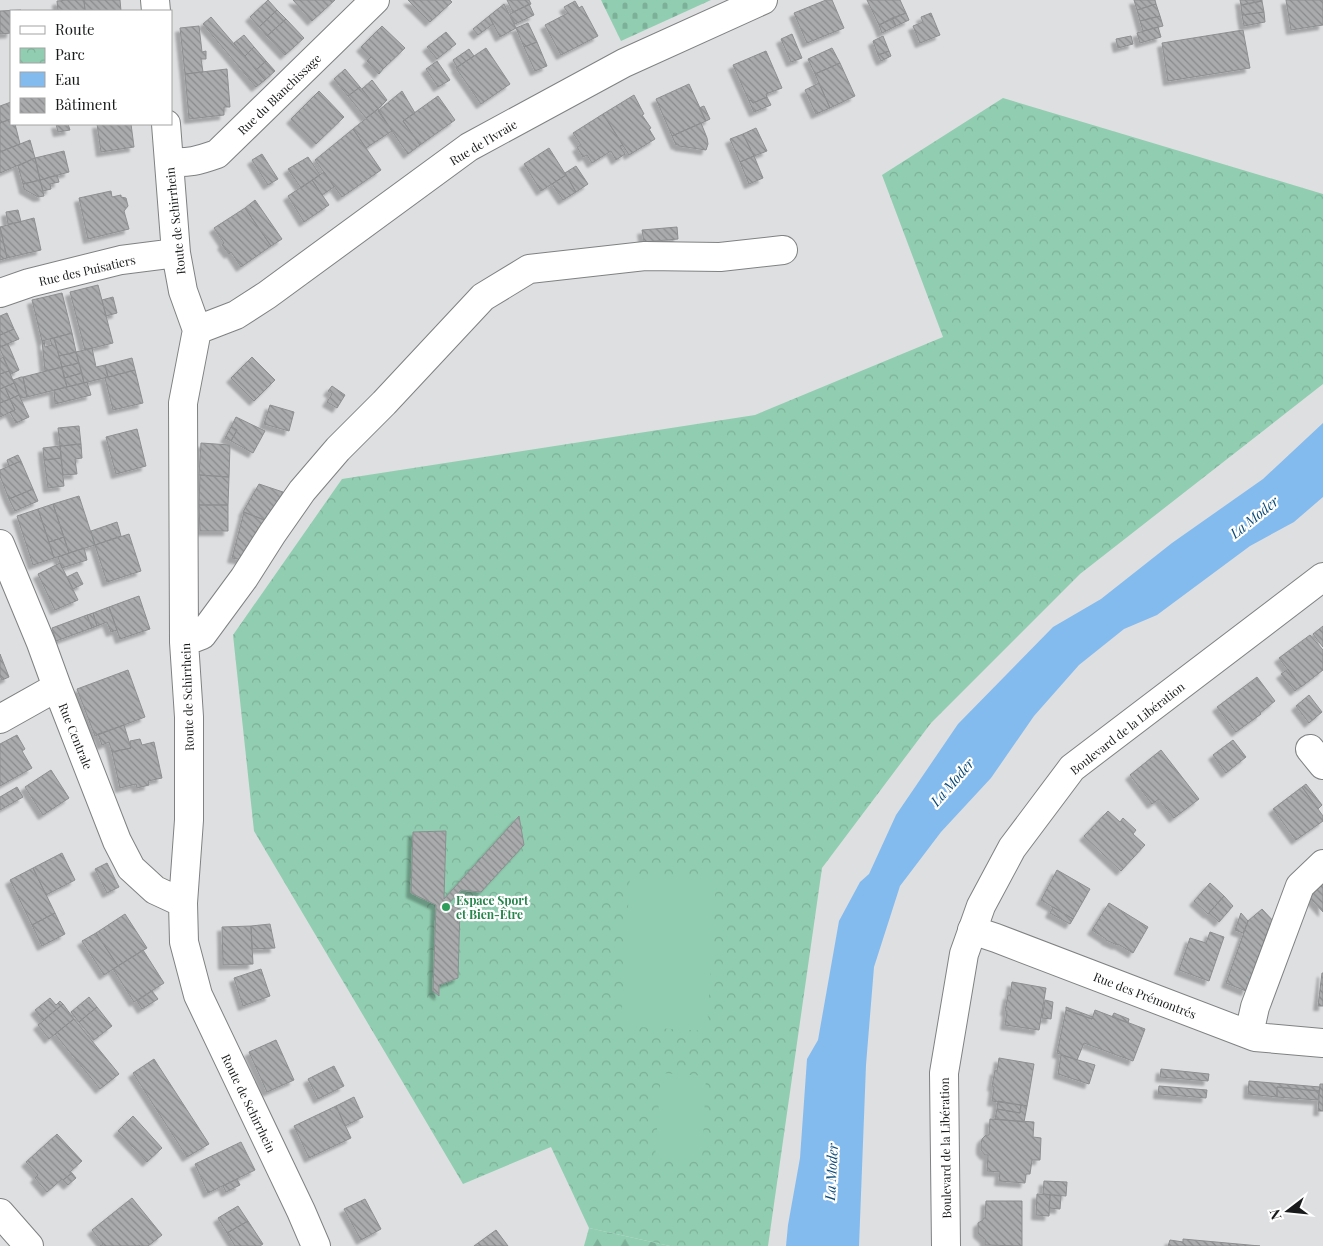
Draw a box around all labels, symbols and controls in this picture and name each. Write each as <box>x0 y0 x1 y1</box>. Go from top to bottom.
legend <box>10 10 172 125</box>
text: Route <box>55 19 95 39</box>
text: Parc <box>55 44 85 64</box>
street label: Rue du Blanchissage <box>234 50 324 138</box>
text: Eau <box>55 69 81 89</box>
text: Bâtiment <box>55 94 117 114</box>
street label: Rue de l'Ivraie <box>446 116 520 168</box>
street label: Route de Schirrhein <box>161 167 189 275</box>
street label: Rue des Puisatiers <box>37 251 137 289</box>
water label: La Moder <box>1225 491 1283 543</box>
street label: Route de Schirrhein <box>177 643 197 751</box>
street label: Boulevard de la Libération <box>1066 678 1188 778</box>
street label: Rue Centrale <box>55 700 97 772</box>
water label: La Moder <box>925 753 979 811</box>
place label: Espace Sport et Bien-Être <box>456 892 529 922</box>
marker: Espace Sport et Bien-Être <box>440 901 452 913</box>
street label: Rue des Prémontrés <box>1091 968 1199 1022</box>
street label: Route de Schirrhein <box>218 1051 280 1155</box>
street label: Boulevard de la Libération <box>936 1077 954 1219</box>
water label: La Moder <box>820 1142 842 1202</box>
north arrow <box>1263 1186 1313 1236</box>
text: N <box>1264 1207 1286 1222</box>

